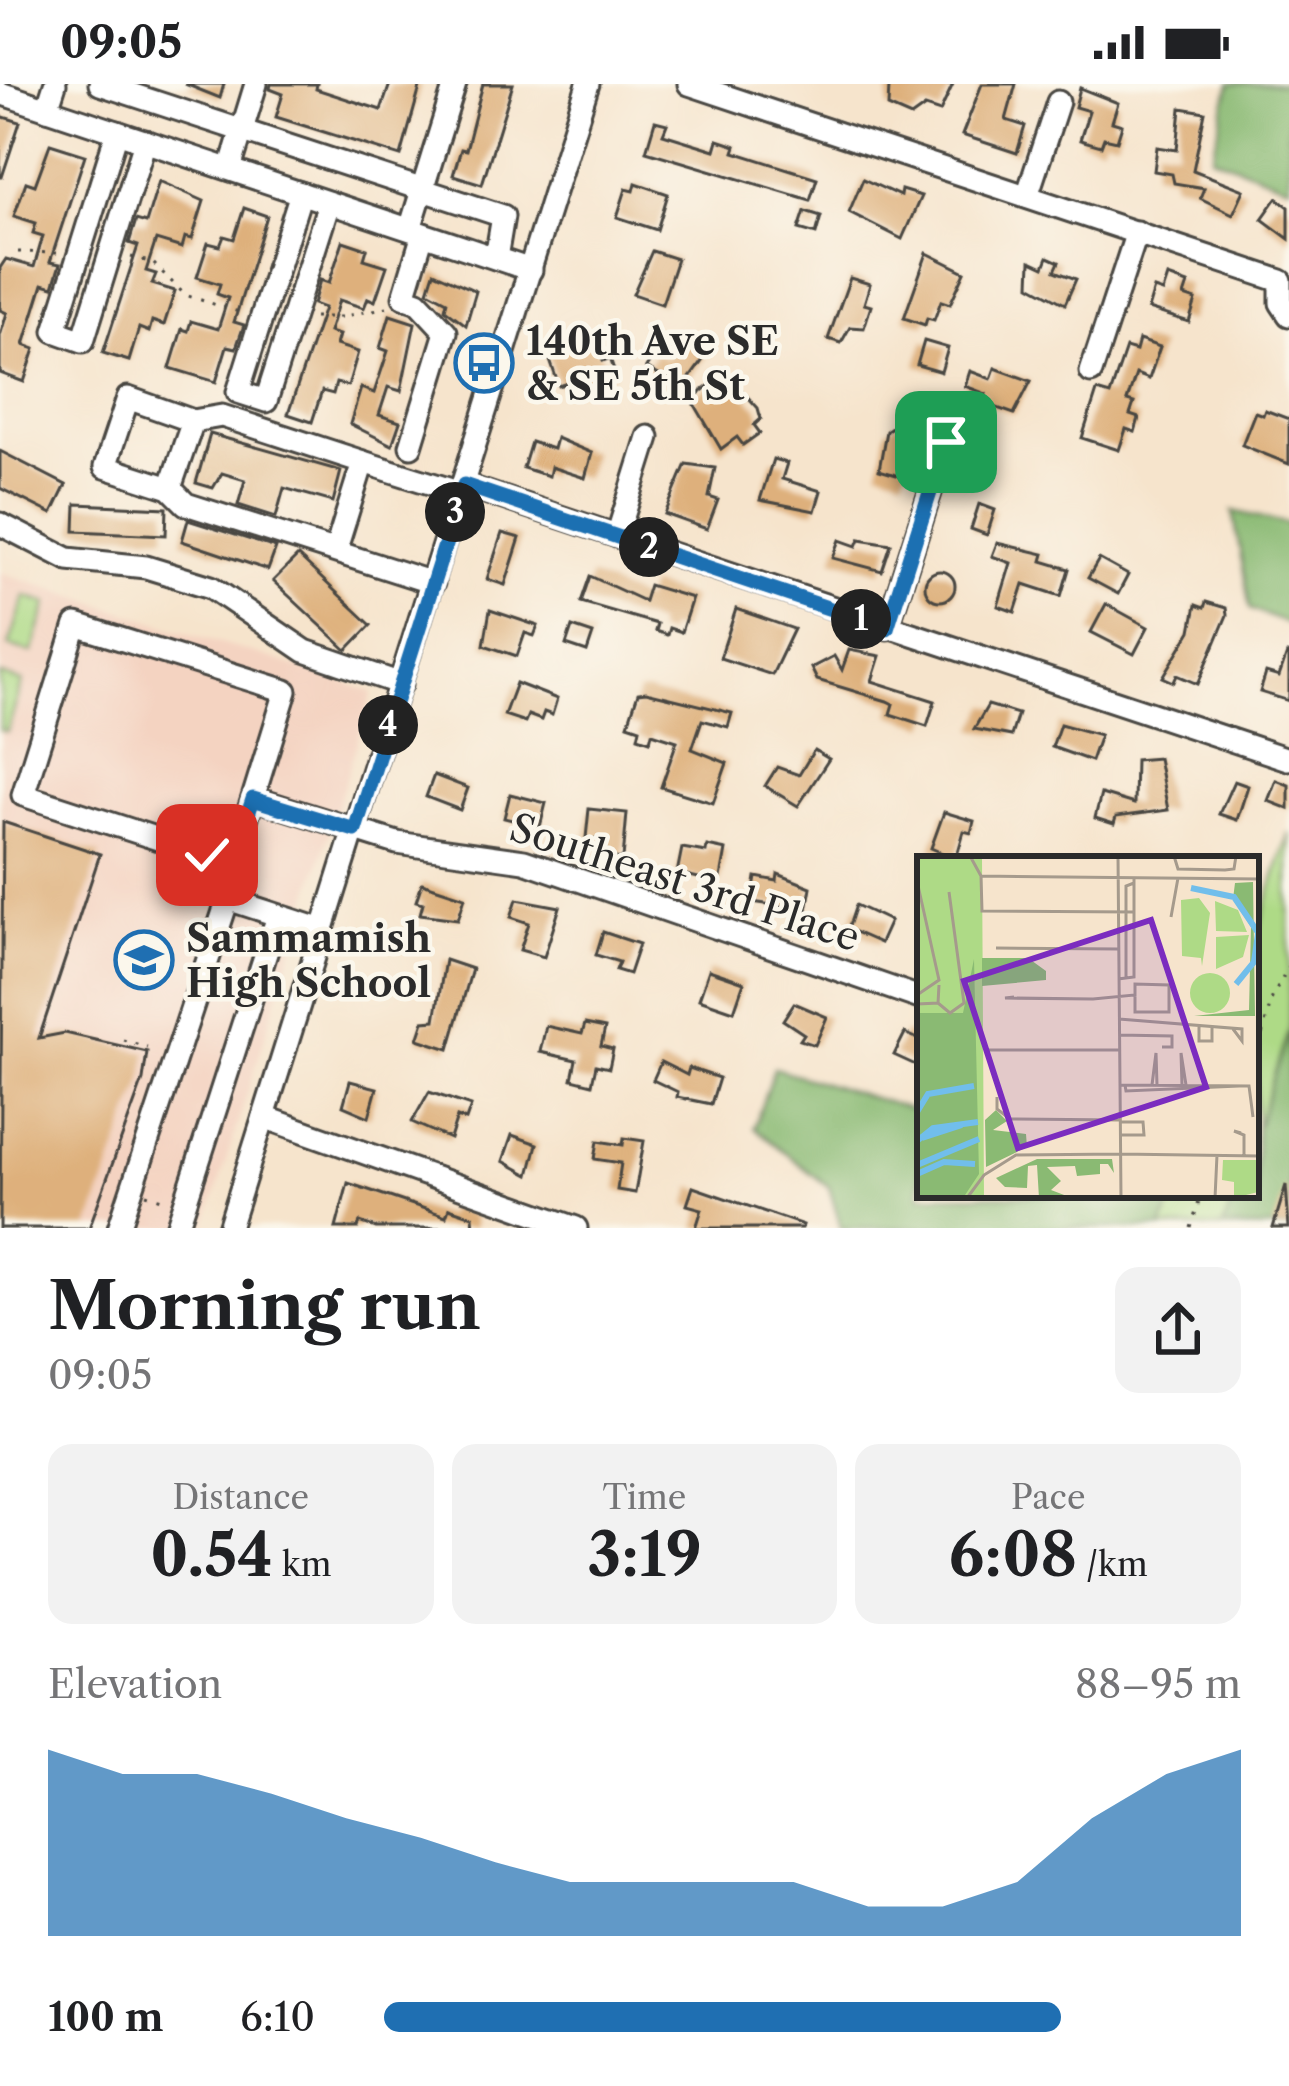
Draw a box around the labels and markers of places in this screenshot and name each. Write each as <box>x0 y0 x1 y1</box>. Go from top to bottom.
place label: 140th Ave SE & SE 5th St <box>526 317 779 410</box>
bus stop icon: 140th Ave SE & SE 5th St <box>453 332 515 394</box>
pin <box>895 391 997 493</box>
pin: 3 <box>425 482 485 542</box>
pin: 2 <box>619 517 679 577</box>
pin: 1 <box>831 589 891 649</box>
pin: 4 <box>358 695 418 755</box>
pin <box>156 804 258 906</box>
place label: Sammamish High School <box>186 914 432 1007</box>
school or university icon: Sammamish High School <box>113 929 175 991</box>

